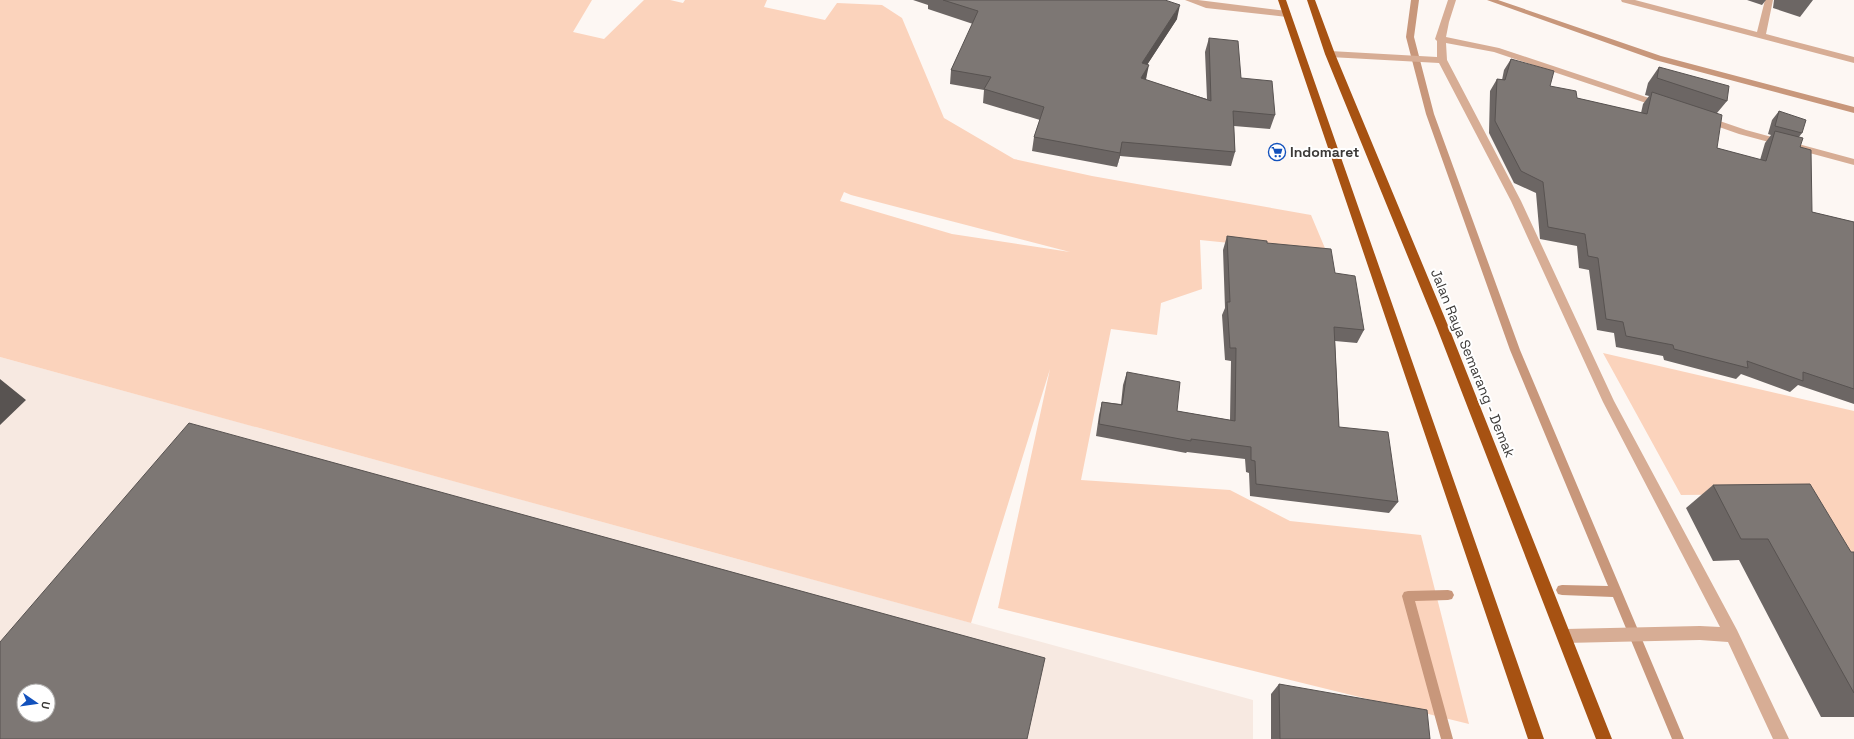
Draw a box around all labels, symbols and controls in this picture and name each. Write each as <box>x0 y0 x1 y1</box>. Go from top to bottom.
supermarket icon: Indomaret <box>1267 142 1287 162</box>
place label: Indomaret <box>1290 143 1359 161</box>
street label: Jalan Raya Semarang - Demak <box>1427 266 1519 461</box>
north arrow <box>16 683 56 723</box>
text: U <box>38 700 53 710</box>

